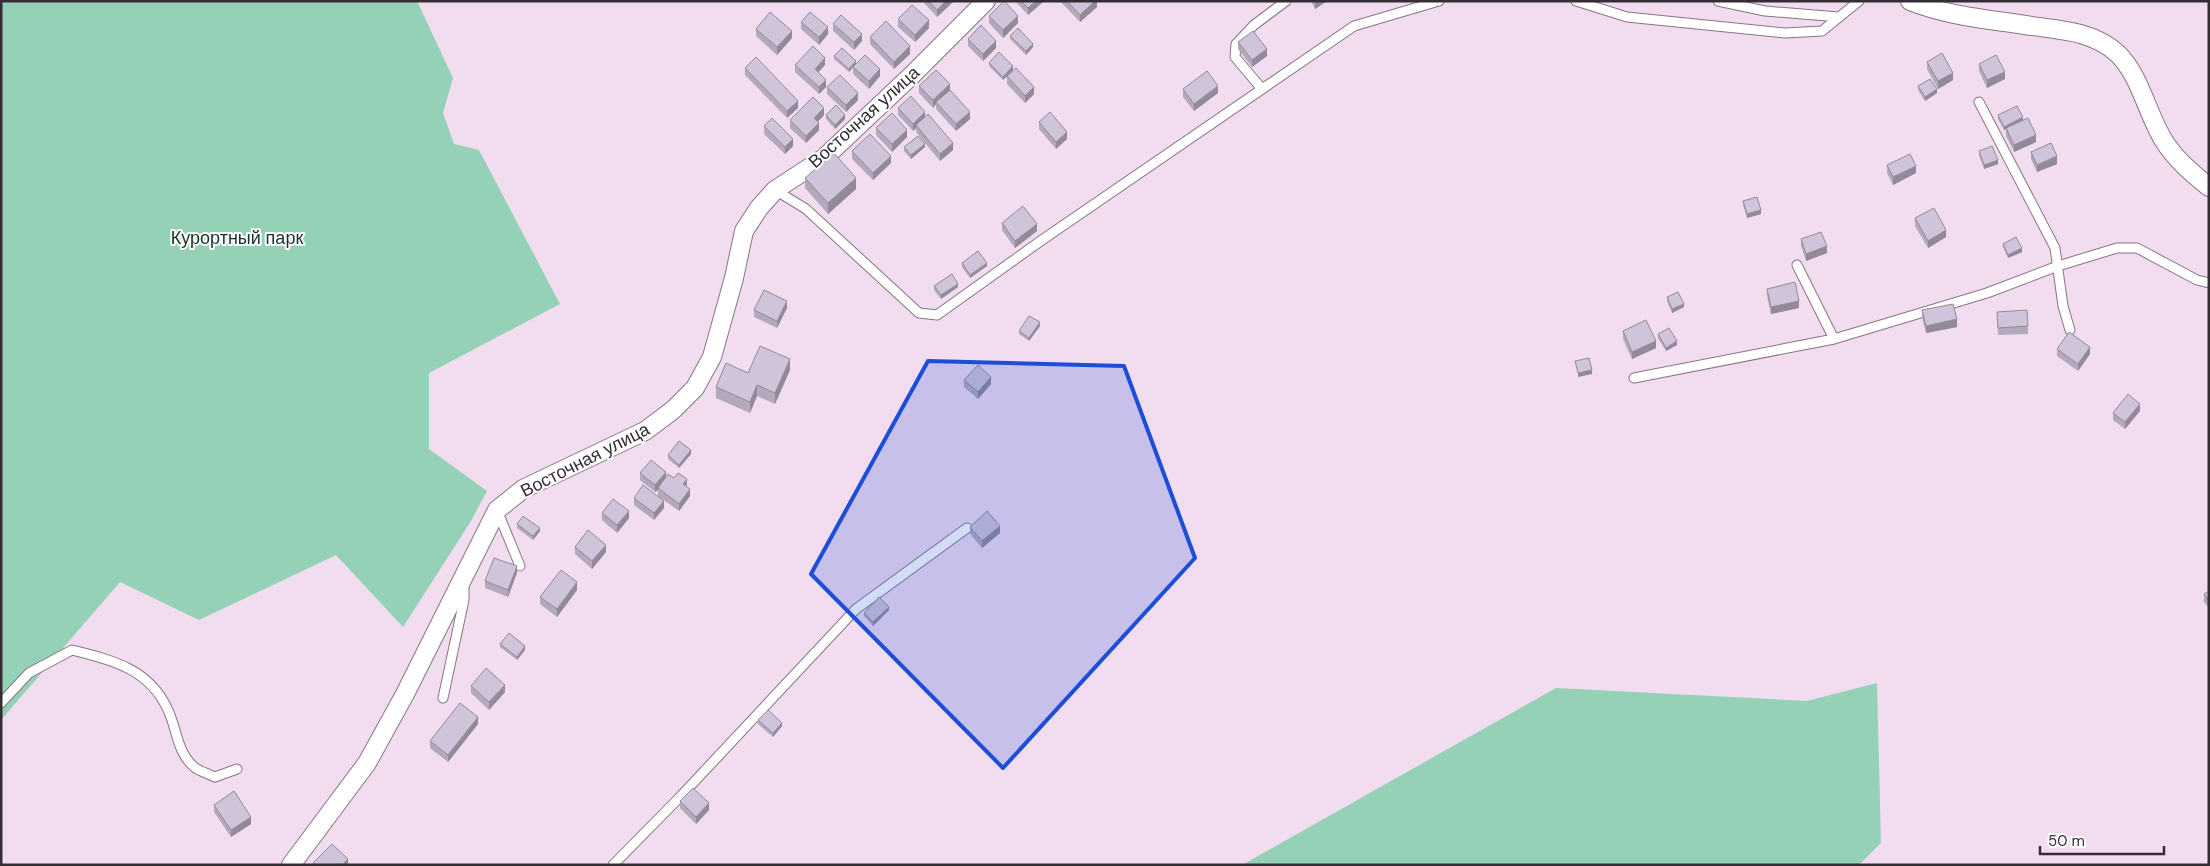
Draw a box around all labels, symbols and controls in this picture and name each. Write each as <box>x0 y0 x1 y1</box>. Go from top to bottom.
street label: Восточная улица <box>803 60 926 173</box>
park label: Курортный парк <box>171 226 303 250</box>
street label: Восточная улица <box>516 417 655 503</box>
scale bar <box>2040 824 2164 856</box>
text: 50 m <box>2048 831 2085 851</box>

